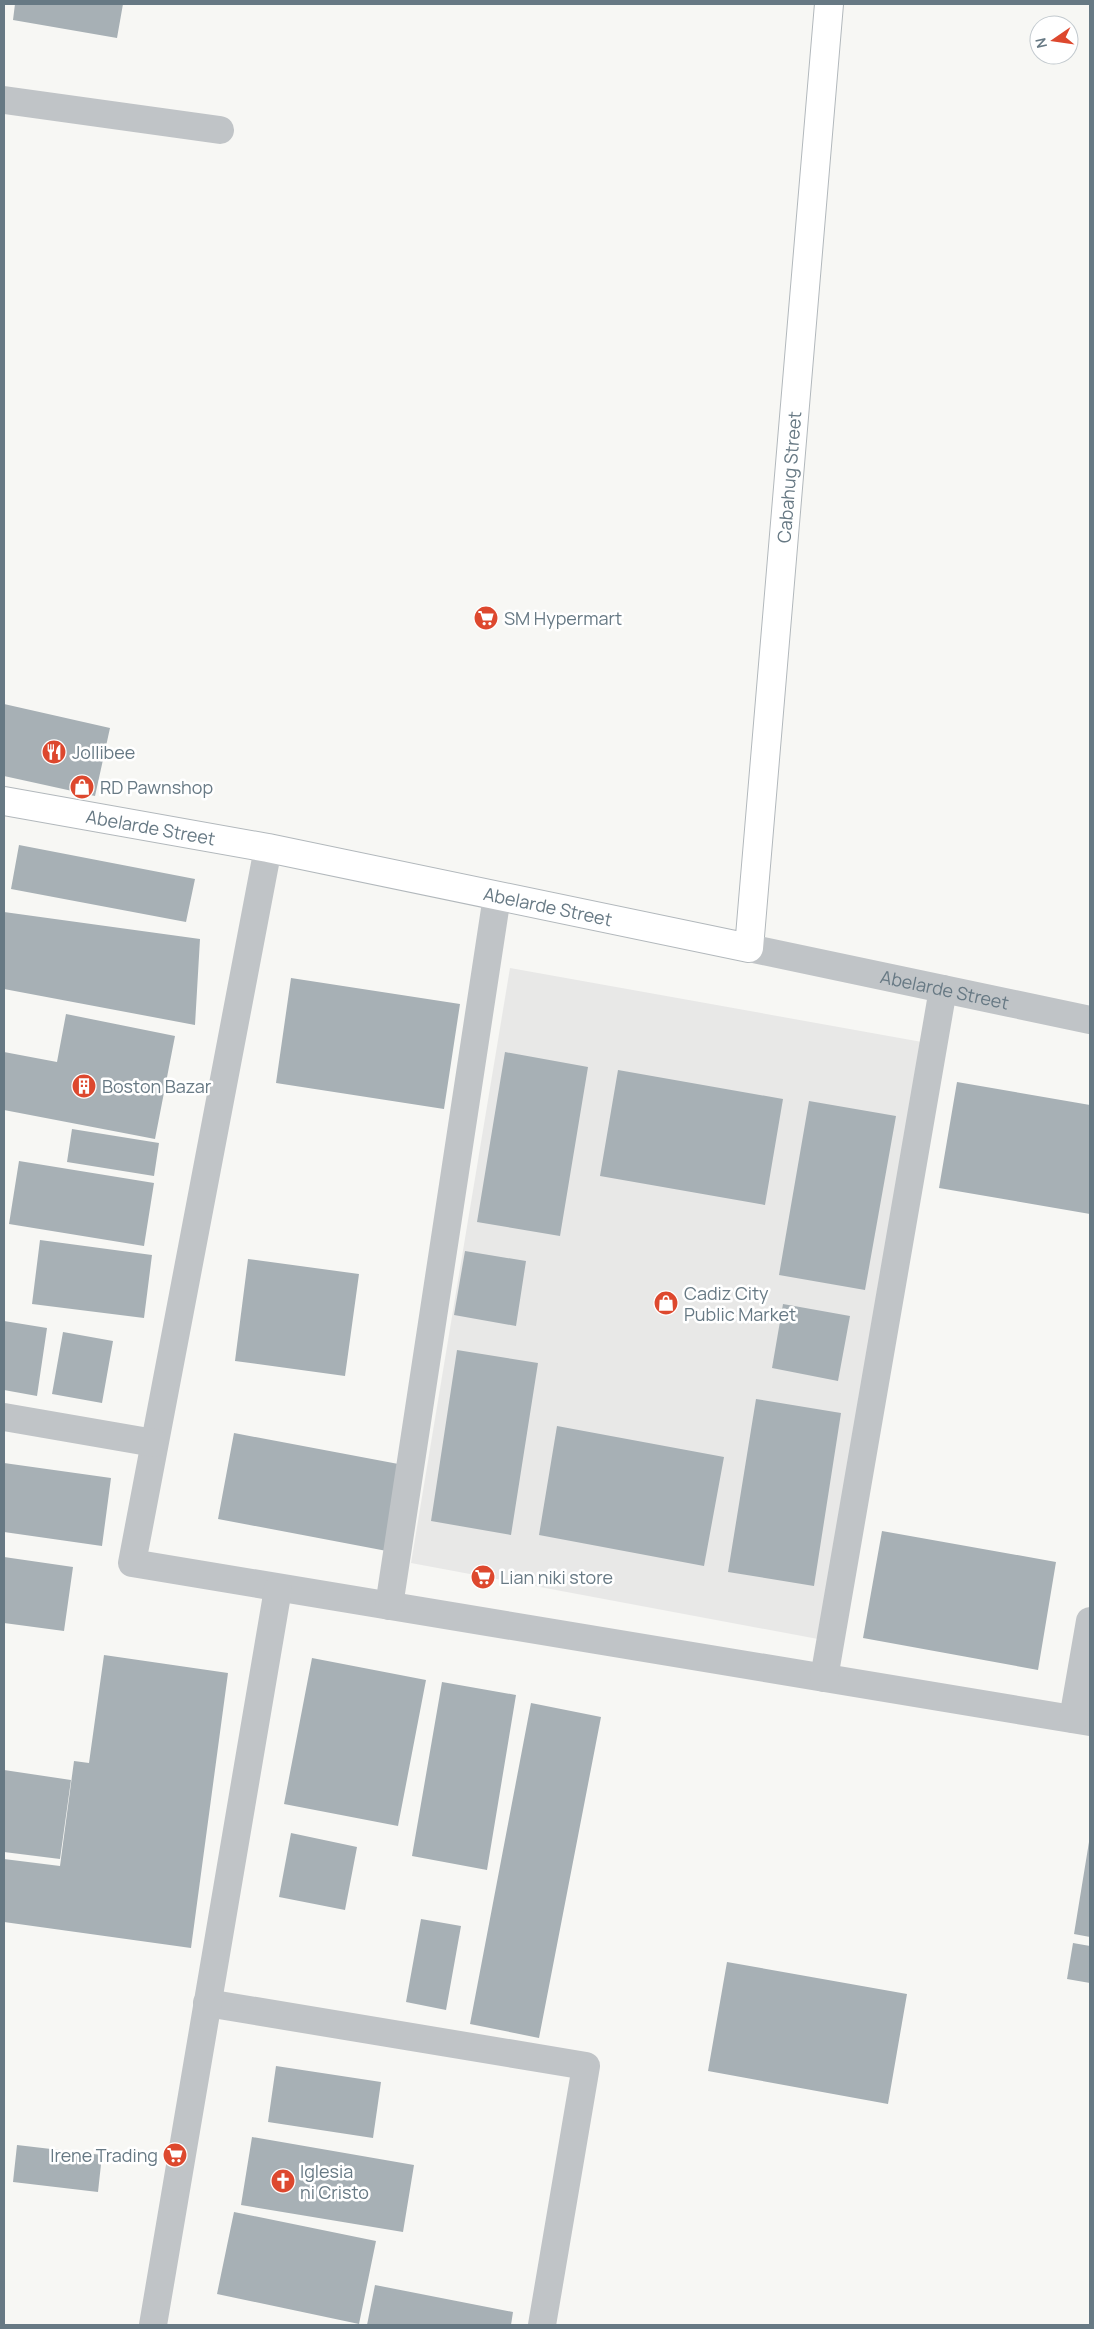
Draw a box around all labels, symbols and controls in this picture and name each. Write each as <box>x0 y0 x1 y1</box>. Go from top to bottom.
north arrow <box>1029 15 1079 65</box>
text: N <box>1030 36 1051 50</box>
street label: Cabahug Street <box>771 410 806 544</box>
supermarket icon: SM Hypermart <box>473 605 499 631</box>
place label: SM Hypermart <box>504 606 622 630</box>
restaurant icon: Jollibee <box>41 739 67 765</box>
place label: Jollibee <box>72 740 135 764</box>
shop icon: RD Pawnshop <box>69 774 95 800</box>
place label: RD Pawnshop <box>100 775 213 799</box>
street label: Abelarde Street <box>84 804 217 850</box>
street label: Abelarde Street <box>481 881 614 931</box>
street label: Abelarde Street <box>878 964 1011 1015</box>
building icon: Boston Bazar <box>71 1073 97 1099</box>
place label: Boston Bazar <box>102 1074 212 1098</box>
place label: Cadiz City Public Market <box>684 1281 796 1326</box>
shop icon: Cadiz City Public Market <box>653 1290 679 1316</box>
supermarket icon: Lian niki store <box>470 1564 496 1590</box>
place label: Lian niki store <box>500 1565 613 1589</box>
supermarket icon: Irene Trading <box>162 2142 188 2168</box>
place label: Irene Trading <box>50 2143 158 2167</box>
place label: Iglesia ni Cristo <box>300 2159 369 2204</box>
church icon: Iglesia ni Cristo <box>270 2168 296 2194</box>

